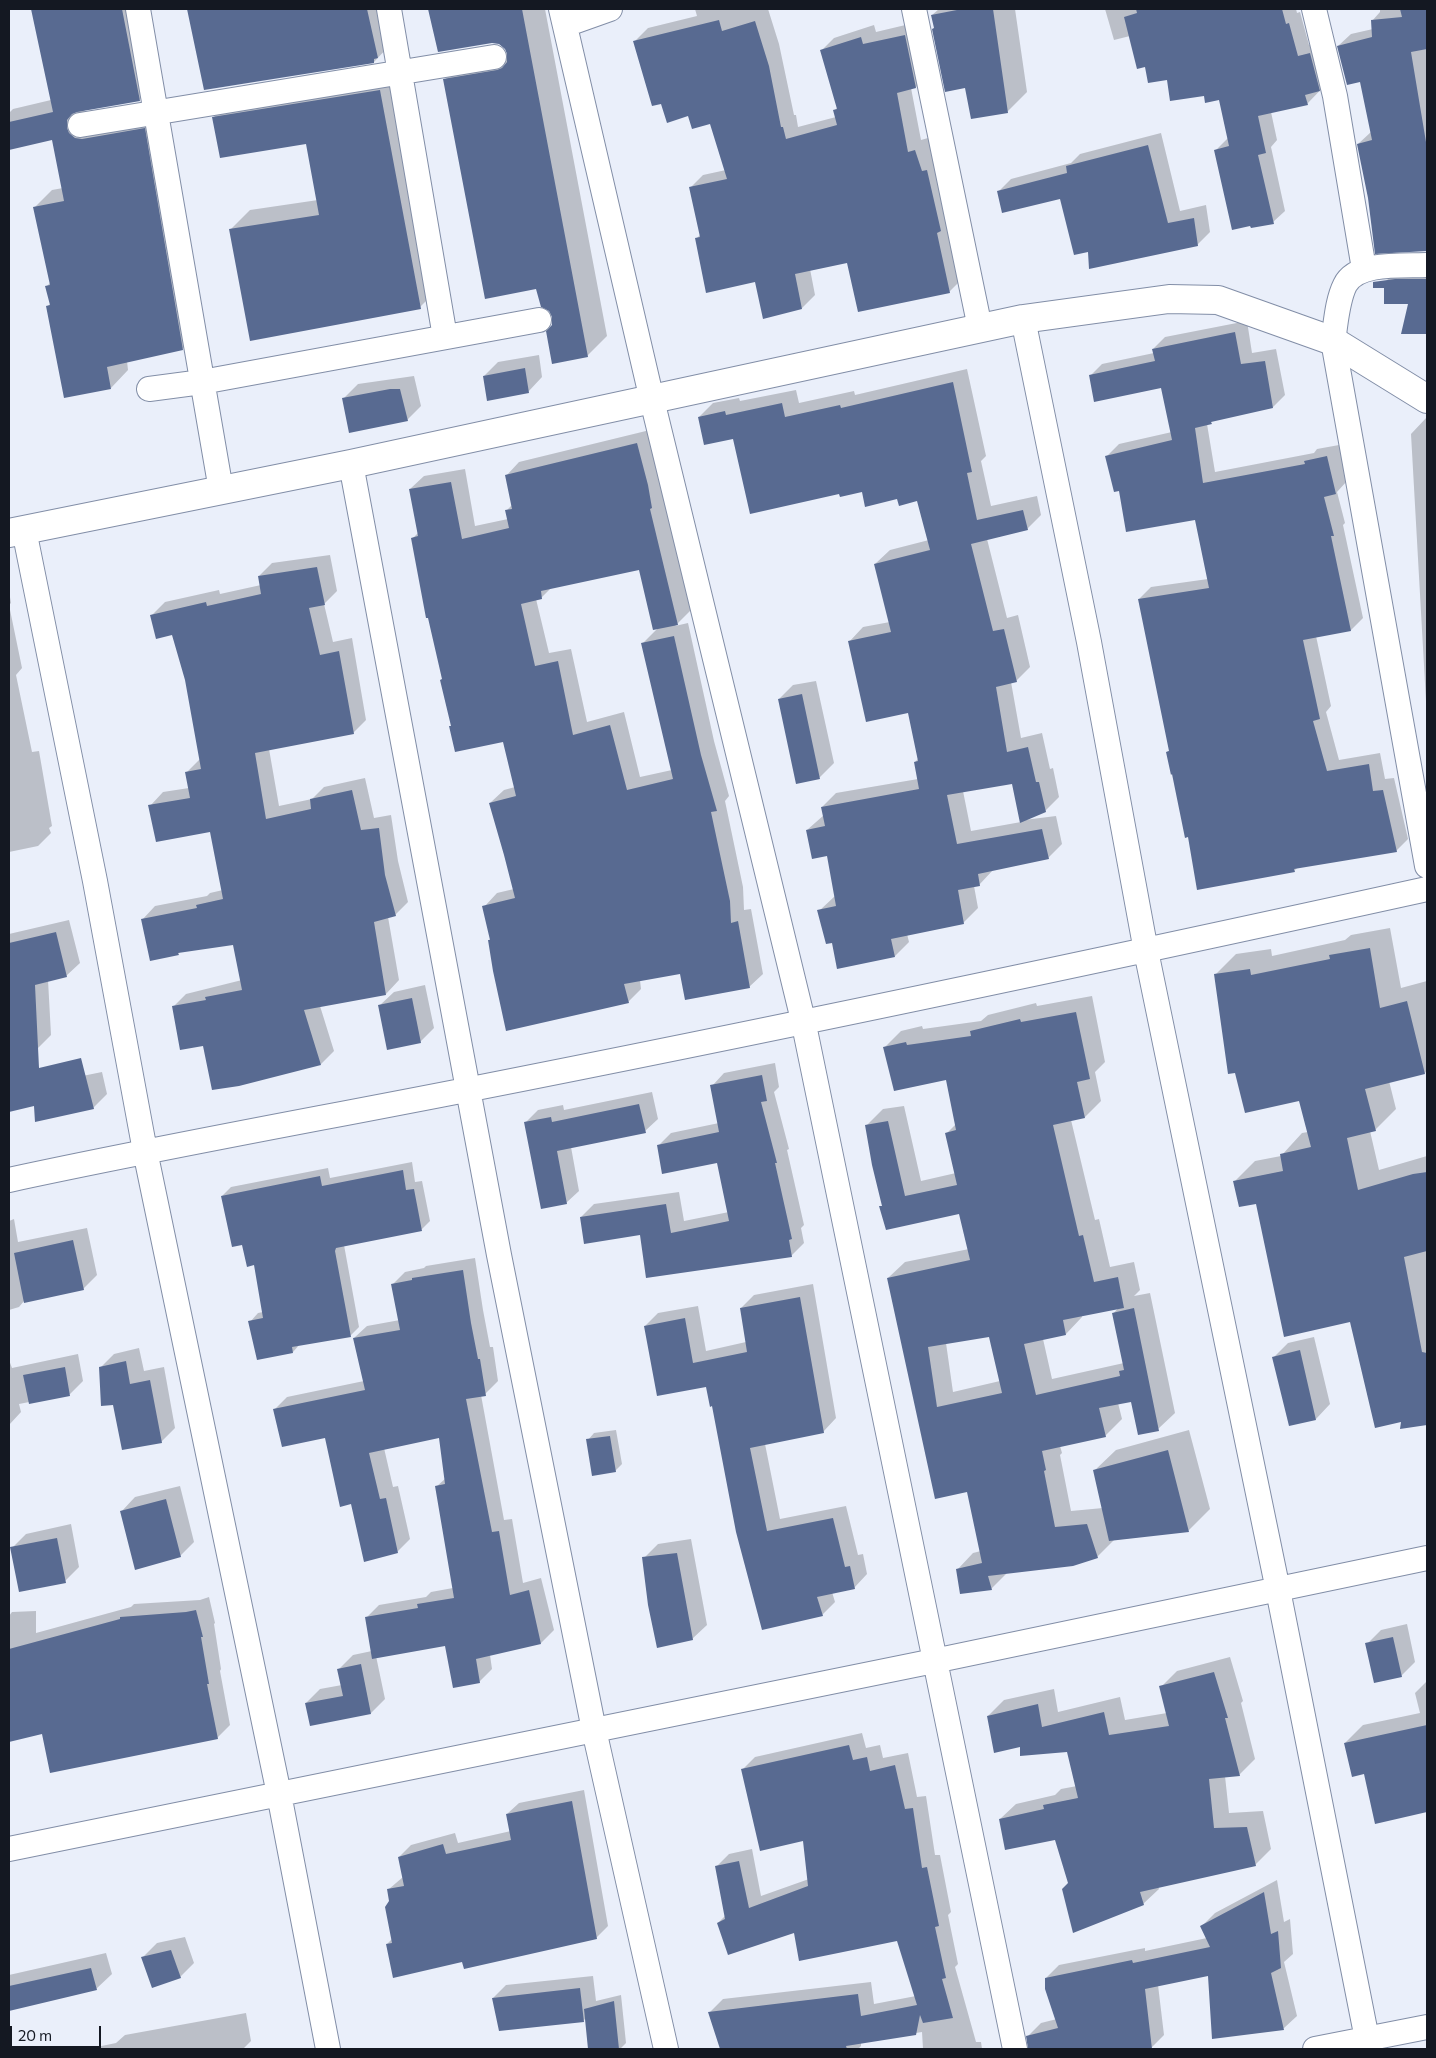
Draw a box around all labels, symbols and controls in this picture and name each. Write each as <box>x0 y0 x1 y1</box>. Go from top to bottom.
scale bar <box>12 2016 104 2048</box>
text: 20 m <box>18 2026 52 2044</box>

